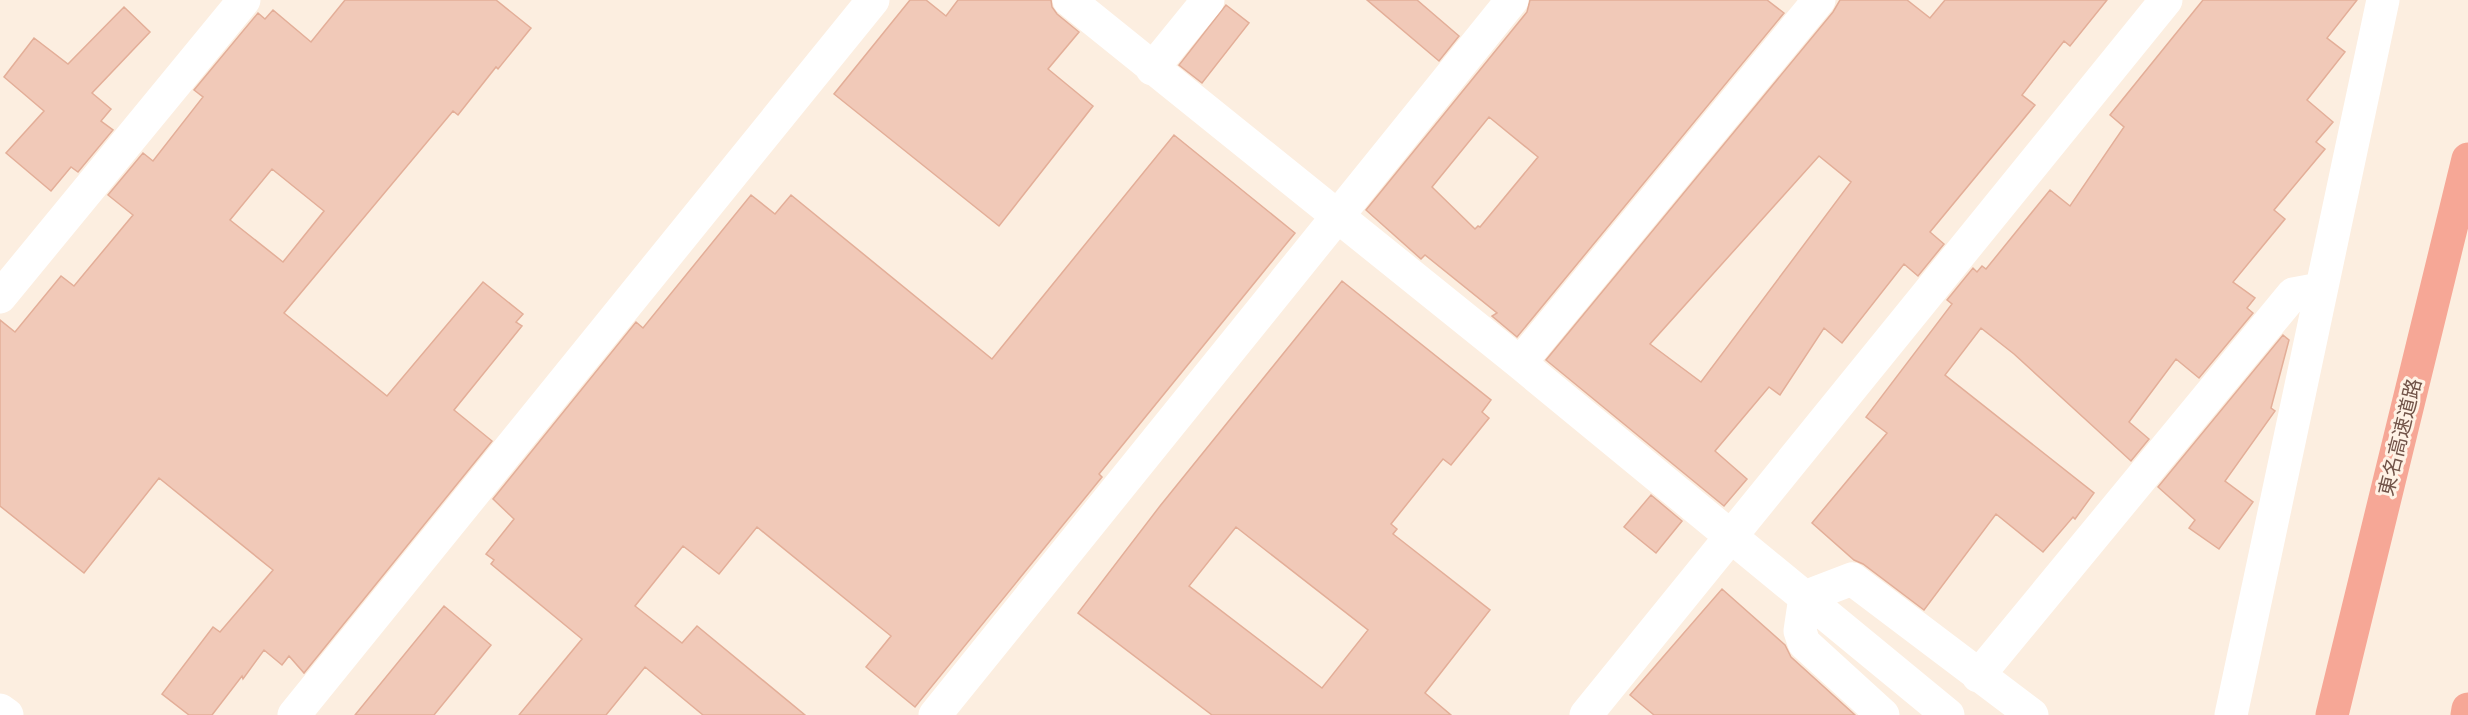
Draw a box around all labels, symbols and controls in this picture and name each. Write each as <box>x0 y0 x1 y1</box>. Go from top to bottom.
street label: 東名高速道路 <box>2372 375 2427 498</box>

